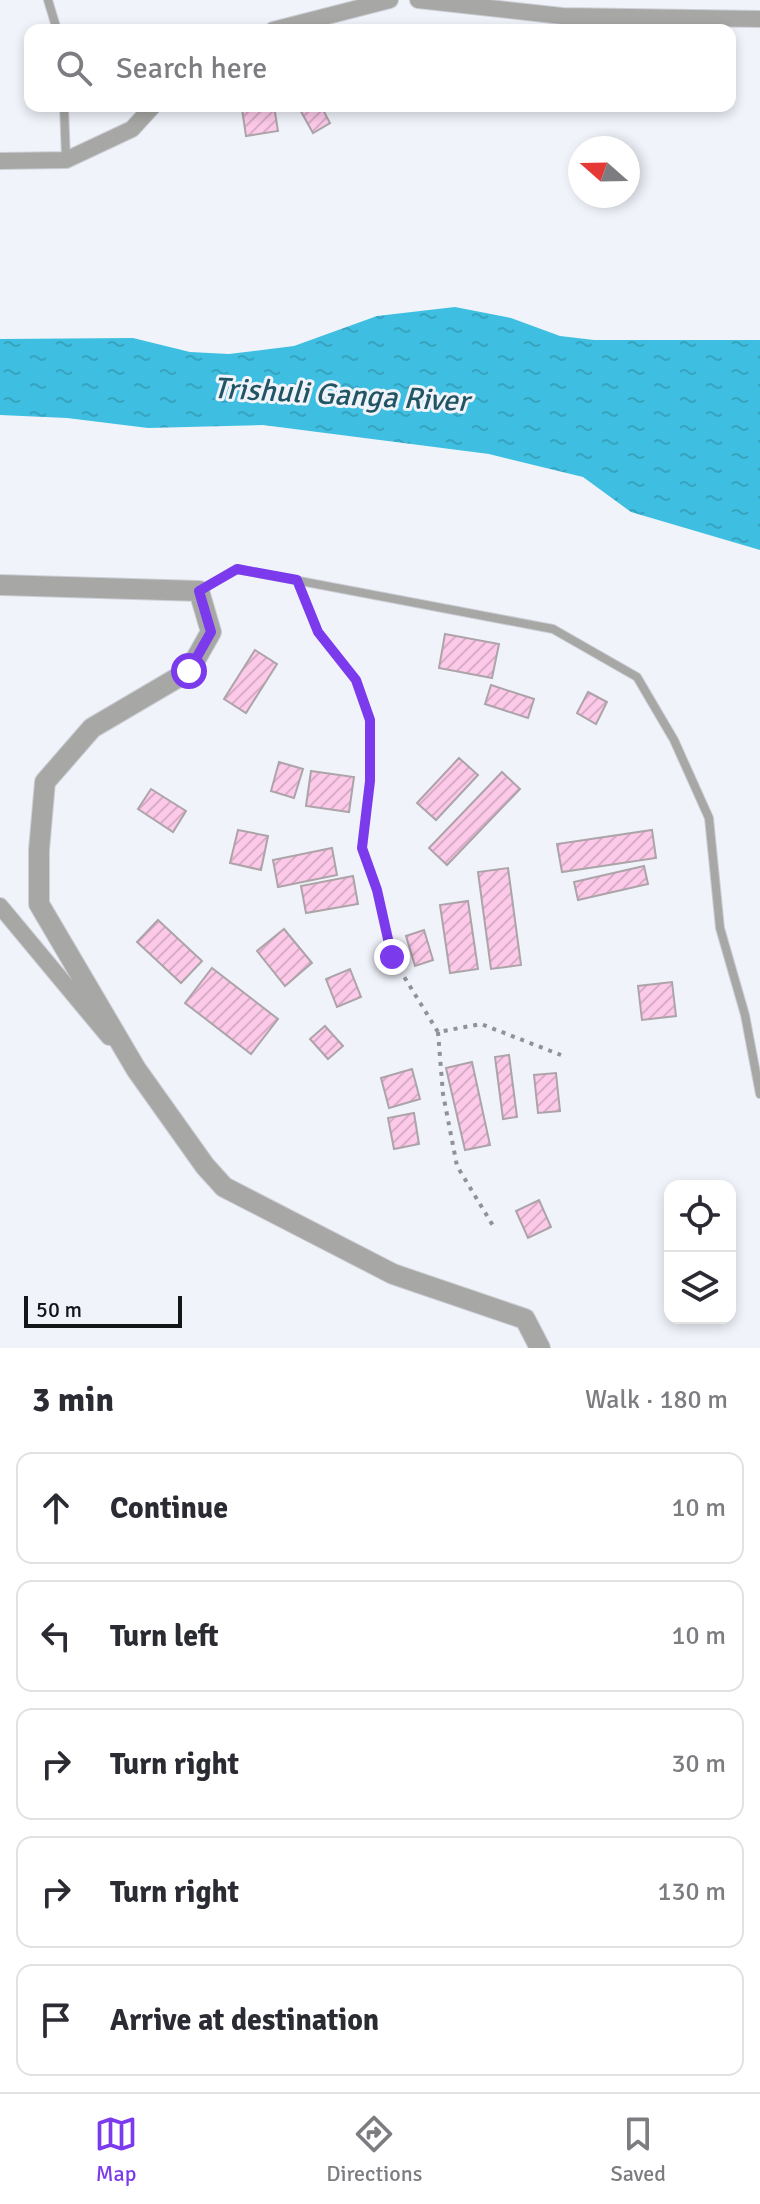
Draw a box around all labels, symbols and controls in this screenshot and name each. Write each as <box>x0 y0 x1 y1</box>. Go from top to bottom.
search box <box>24 24 736 112</box>
icon: search <box>52 46 96 90</box>
text: Search here <box>116 50 267 87</box>
north arrow <box>568 136 640 208</box>
water label: Trishuli Ganga River <box>212 370 474 420</box>
route start <box>171 653 207 689</box>
route end <box>374 939 410 975</box>
map controls <box>664 1180 736 1324</box>
button: locate <box>664 1180 736 1252</box>
button: layers <box>664 1252 736 1324</box>
scale bar <box>24 1292 182 1328</box>
text: 50 m <box>36 1296 82 1323</box>
text: 3 min <box>32 1379 114 1421</box>
text: Walk · 180 m <box>585 1384 728 1416</box>
icon: ahead <box>34 1486 78 1530</box>
text: Continue <box>110 1490 228 1527</box>
text: 10 m <box>671 1492 726 1524</box>
icon: left <box>34 1614 78 1658</box>
text: Turn left <box>110 1618 219 1655</box>
text: 10 m <box>671 1620 726 1652</box>
icon: right <box>34 1742 78 1786</box>
text: Turn right <box>110 1746 239 1783</box>
text: 30 m <box>671 1748 726 1780</box>
icon: right <box>34 1870 78 1914</box>
text: Turn right <box>110 1874 239 1911</box>
text: 130 m <box>657 1876 726 1908</box>
icon: arrive <box>34 1998 78 2042</box>
text: Arrive at destination <box>110 2002 379 2039</box>
tab: Map <box>94 2112 138 2187</box>
tab: Directions <box>326 2112 422 2187</box>
tab: Saved <box>611 2112 666 2187</box>

